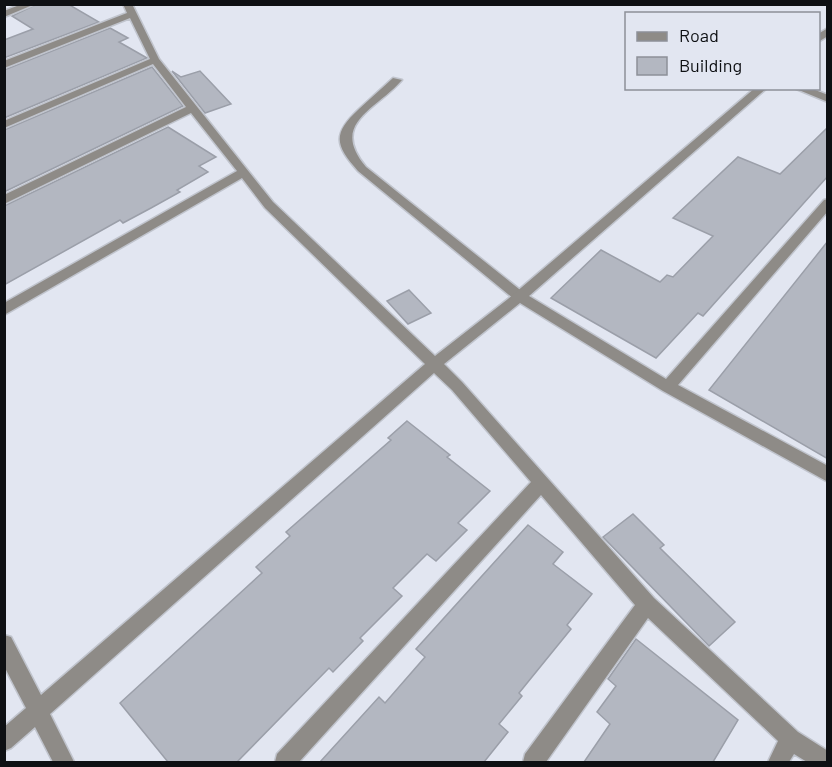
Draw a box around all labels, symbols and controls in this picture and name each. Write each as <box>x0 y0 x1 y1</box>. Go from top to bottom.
legend <box>625 12 820 90</box>
text: Road <box>679 24 719 46</box>
text: Building <box>679 54 742 76</box>

